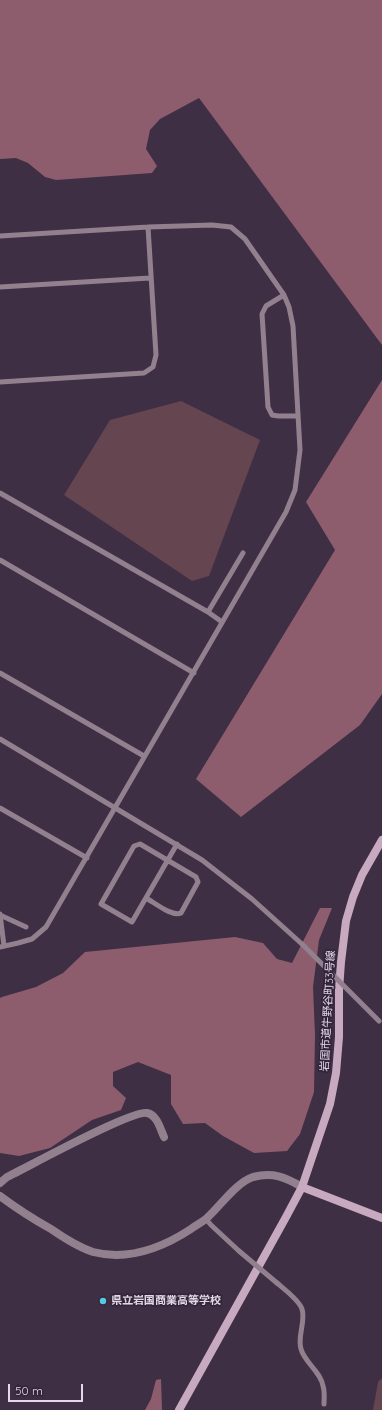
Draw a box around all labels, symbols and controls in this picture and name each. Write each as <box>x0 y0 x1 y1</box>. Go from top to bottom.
street label: 岩国市道牛野谷町33号線 <box>318 950 338 1072</box>
place label: 県立岩国商業高等学校 <box>111 1294 221 1308</box>
marker: 県立岩国商業高等学校 <box>98 1296 108 1306</box>
scale bar <box>10 1376 85 1402</box>
text: 50 m <box>15 1383 43 1398</box>

